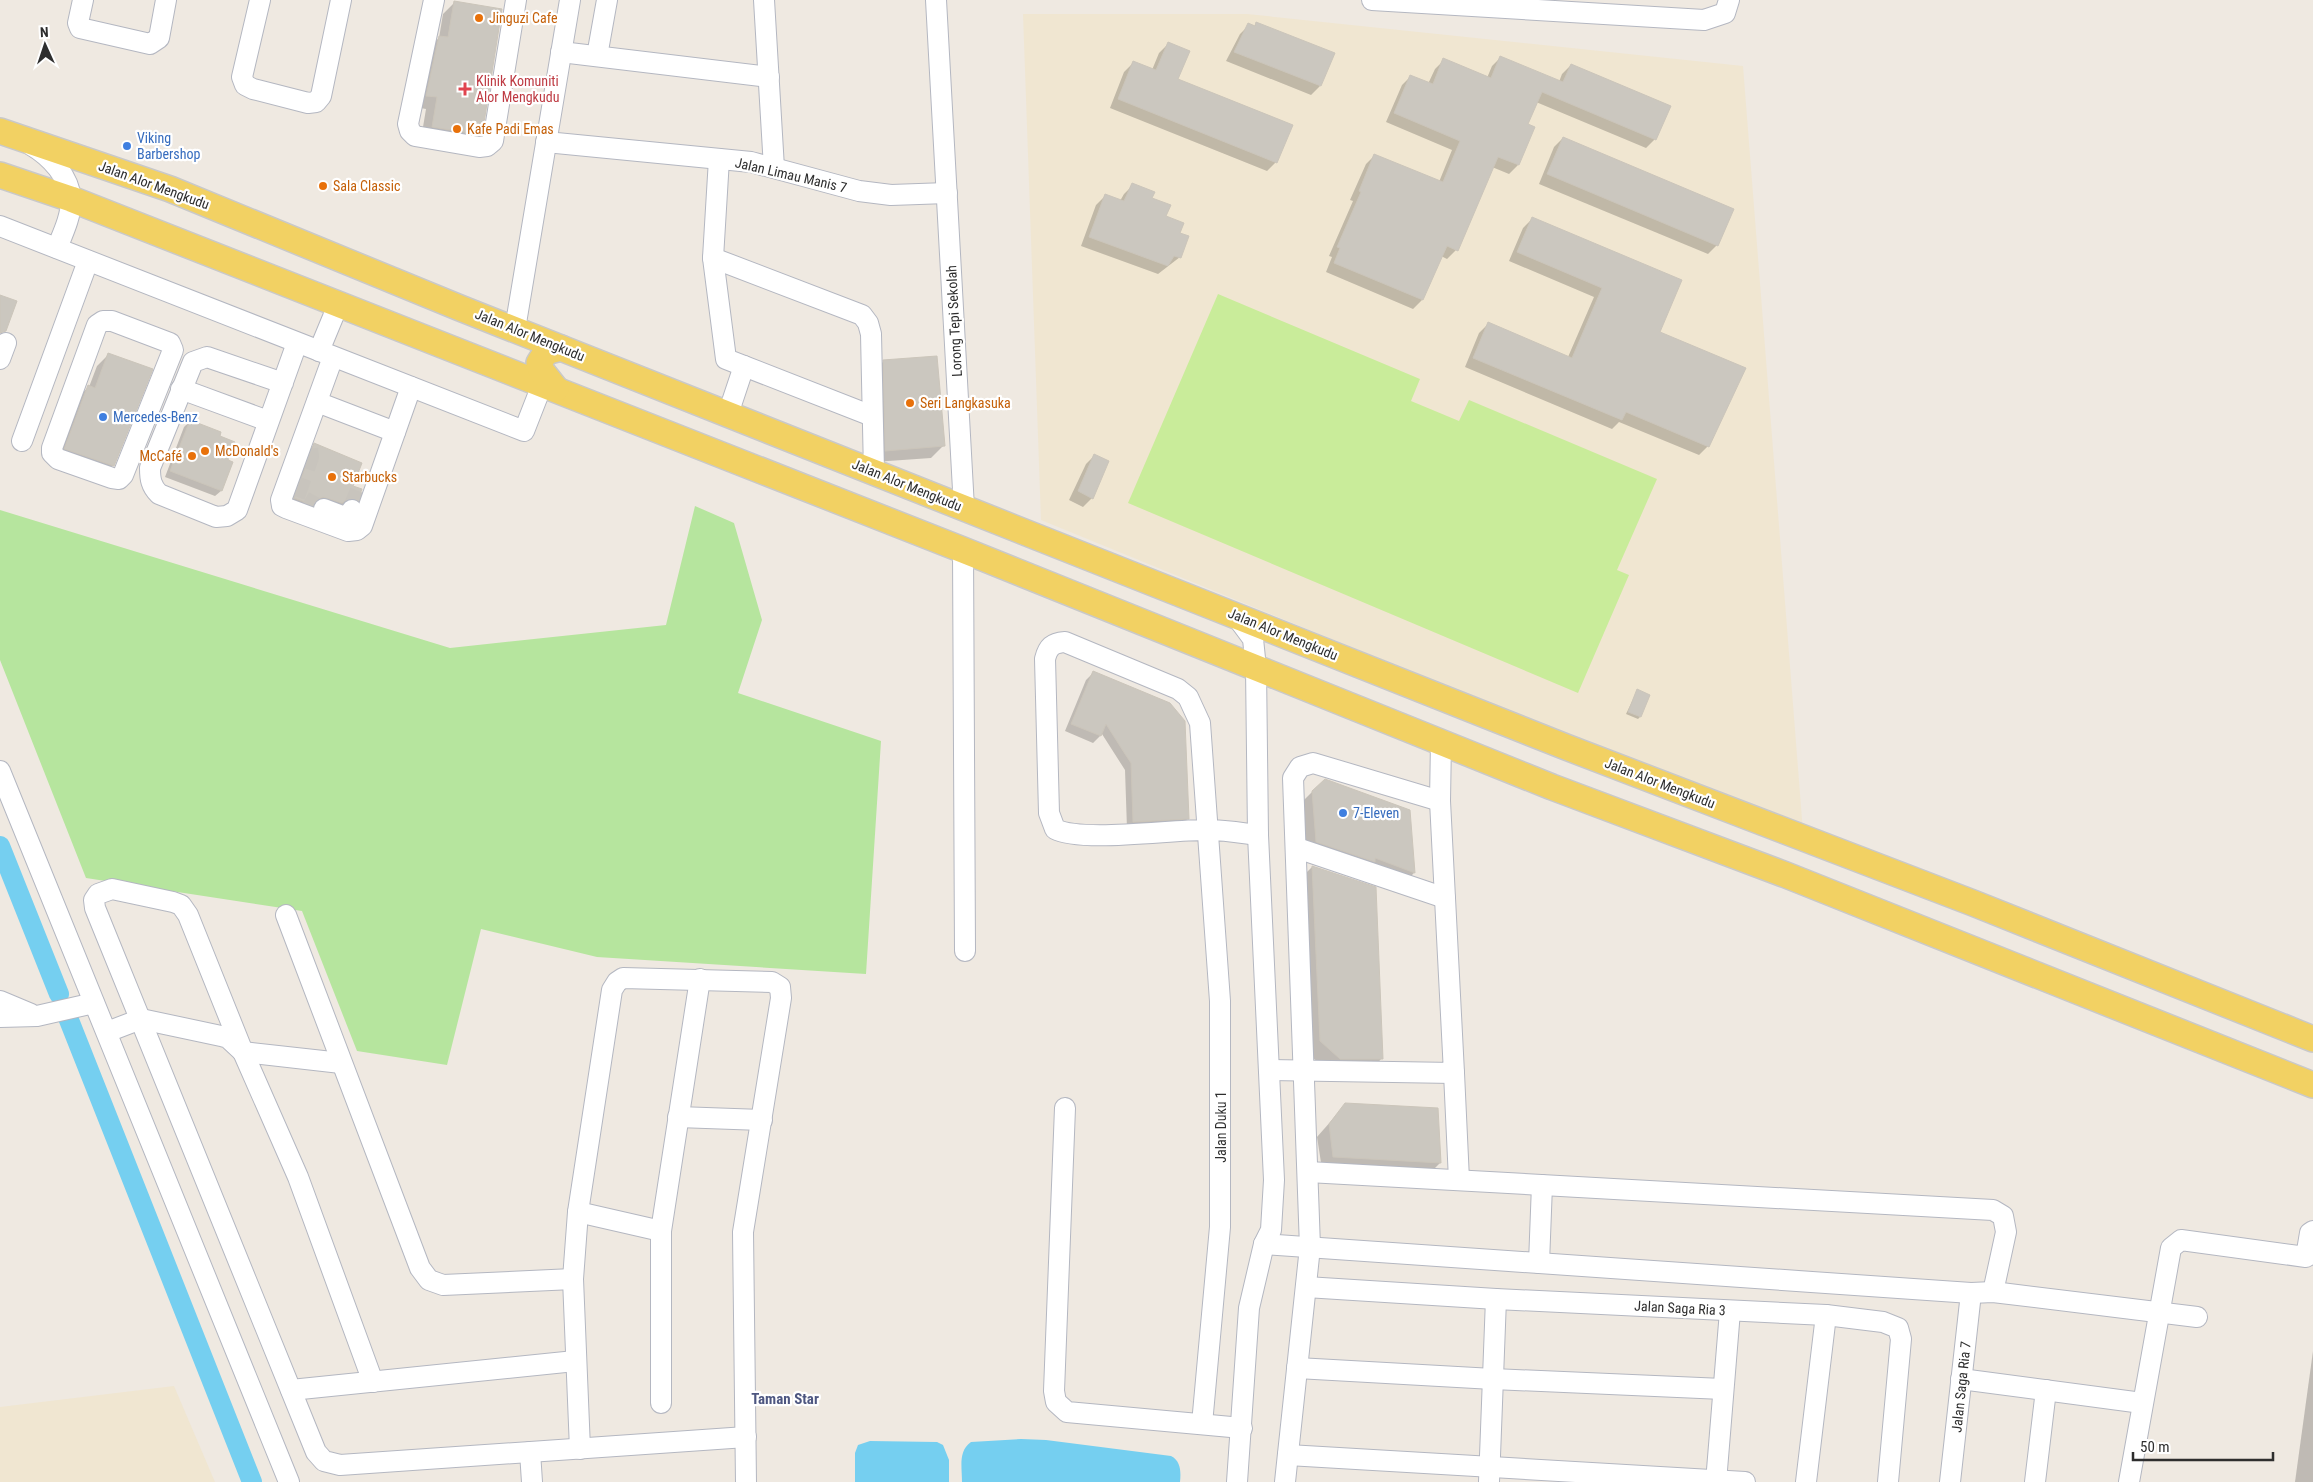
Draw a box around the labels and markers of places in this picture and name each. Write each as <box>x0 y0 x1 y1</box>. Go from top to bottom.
place label: Jinguzi Cafe <box>489 10 558 26</box>
marker: Jinguzi Cafe <box>473 12 485 24</box>
place label: Klinik Komuniti Alor Mengkudu <box>476 73 559 105</box>
marker: Klinik Komuniti Alor Mengkudu <box>458 82 472 96</box>
place label: Kafe Padi Emas <box>467 121 554 137</box>
marker: Kafe Padi Emas <box>451 123 463 135</box>
place label: Viking Barbershop <box>137 130 201 162</box>
marker: Viking Barbershop <box>121 140 133 152</box>
place label: Sala Classic <box>333 178 400 194</box>
marker: Sala Classic <box>317 180 329 192</box>
place label: Seri Langkasuka <box>920 395 1011 411</box>
marker: Seri Langkasuka <box>904 397 916 409</box>
place label: Mercedes-Benz <box>113 409 198 425</box>
marker: Mercedes-Benz <box>97 411 109 423</box>
place label: McDonald's <box>215 443 279 459</box>
marker: McDonald's <box>199 445 211 457</box>
place label: McCafé <box>139 448 182 464</box>
marker: McCafé <box>186 450 198 462</box>
place label: Starbucks <box>342 469 397 485</box>
marker: Starbucks <box>326 471 338 483</box>
place label: 7-Eleven <box>1353 805 1399 821</box>
marker: 7-Eleven <box>1337 807 1349 819</box>

